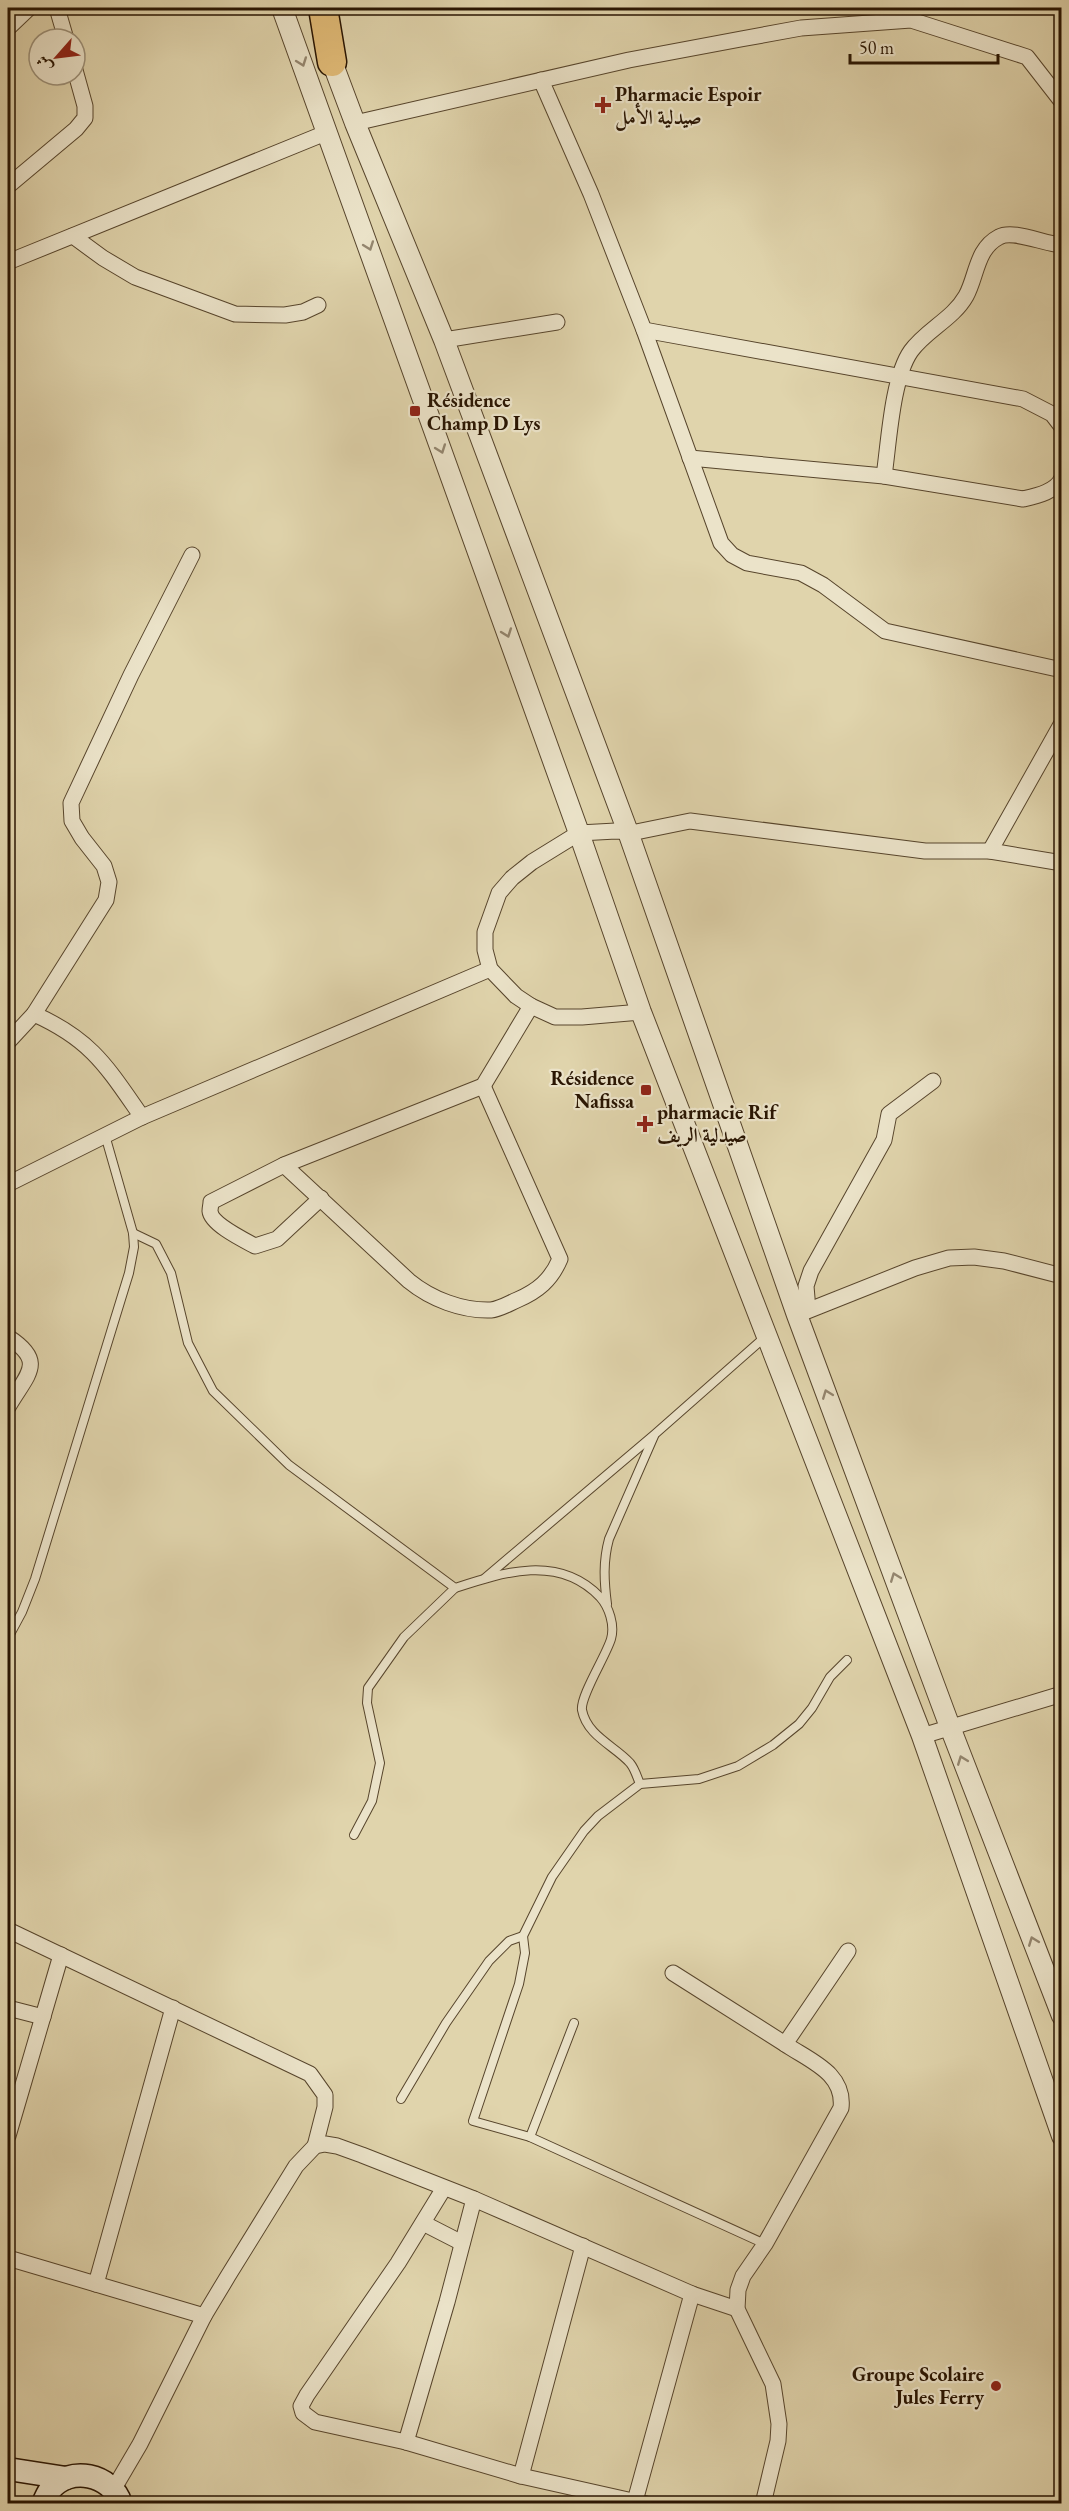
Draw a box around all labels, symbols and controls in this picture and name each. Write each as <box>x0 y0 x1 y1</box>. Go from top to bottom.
north arrow <box>27 27 87 87</box>
scale bar <box>850 27 998 65</box>
text: 50 m <box>859 36 894 59</box>
text: ش <box>31 52 57 76</box>
one-way arrow <box>295 57 308 67</box>
place label: Pharmacie Espoir صيدلية الأمل <box>615 81 762 131</box>
marker: Pharmacie Espoir صيدلية الأمل <box>596 98 610 112</box>
one-way arrow <box>361 240 374 251</box>
place label: Résidence Champ D Lys <box>427 387 540 436</box>
marker: Résidence Champ D Lys <box>408 404 422 418</box>
one-way arrow <box>434 443 447 454</box>
one-way arrow <box>500 627 513 638</box>
place label: Résidence Nafissa <box>550 1065 634 1114</box>
marker: Résidence Nafissa <box>639 1083 653 1097</box>
place label: pharmacie Rif صيدلية الريف <box>657 1099 779 1148</box>
marker: pharmacie Rif صيدلية الريف <box>638 1117 652 1131</box>
one-way arrow <box>821 1389 834 1400</box>
one-way arrow <box>890 1572 902 1583</box>
one-way arrow <box>957 1755 969 1766</box>
one-way arrow <box>1028 1937 1040 1948</box>
place label: Groupe Scolaire Jules Ferry <box>852 2361 984 2410</box>
marker: Groupe Scolaire Jules Ferry <box>989 2379 1003 2393</box>

